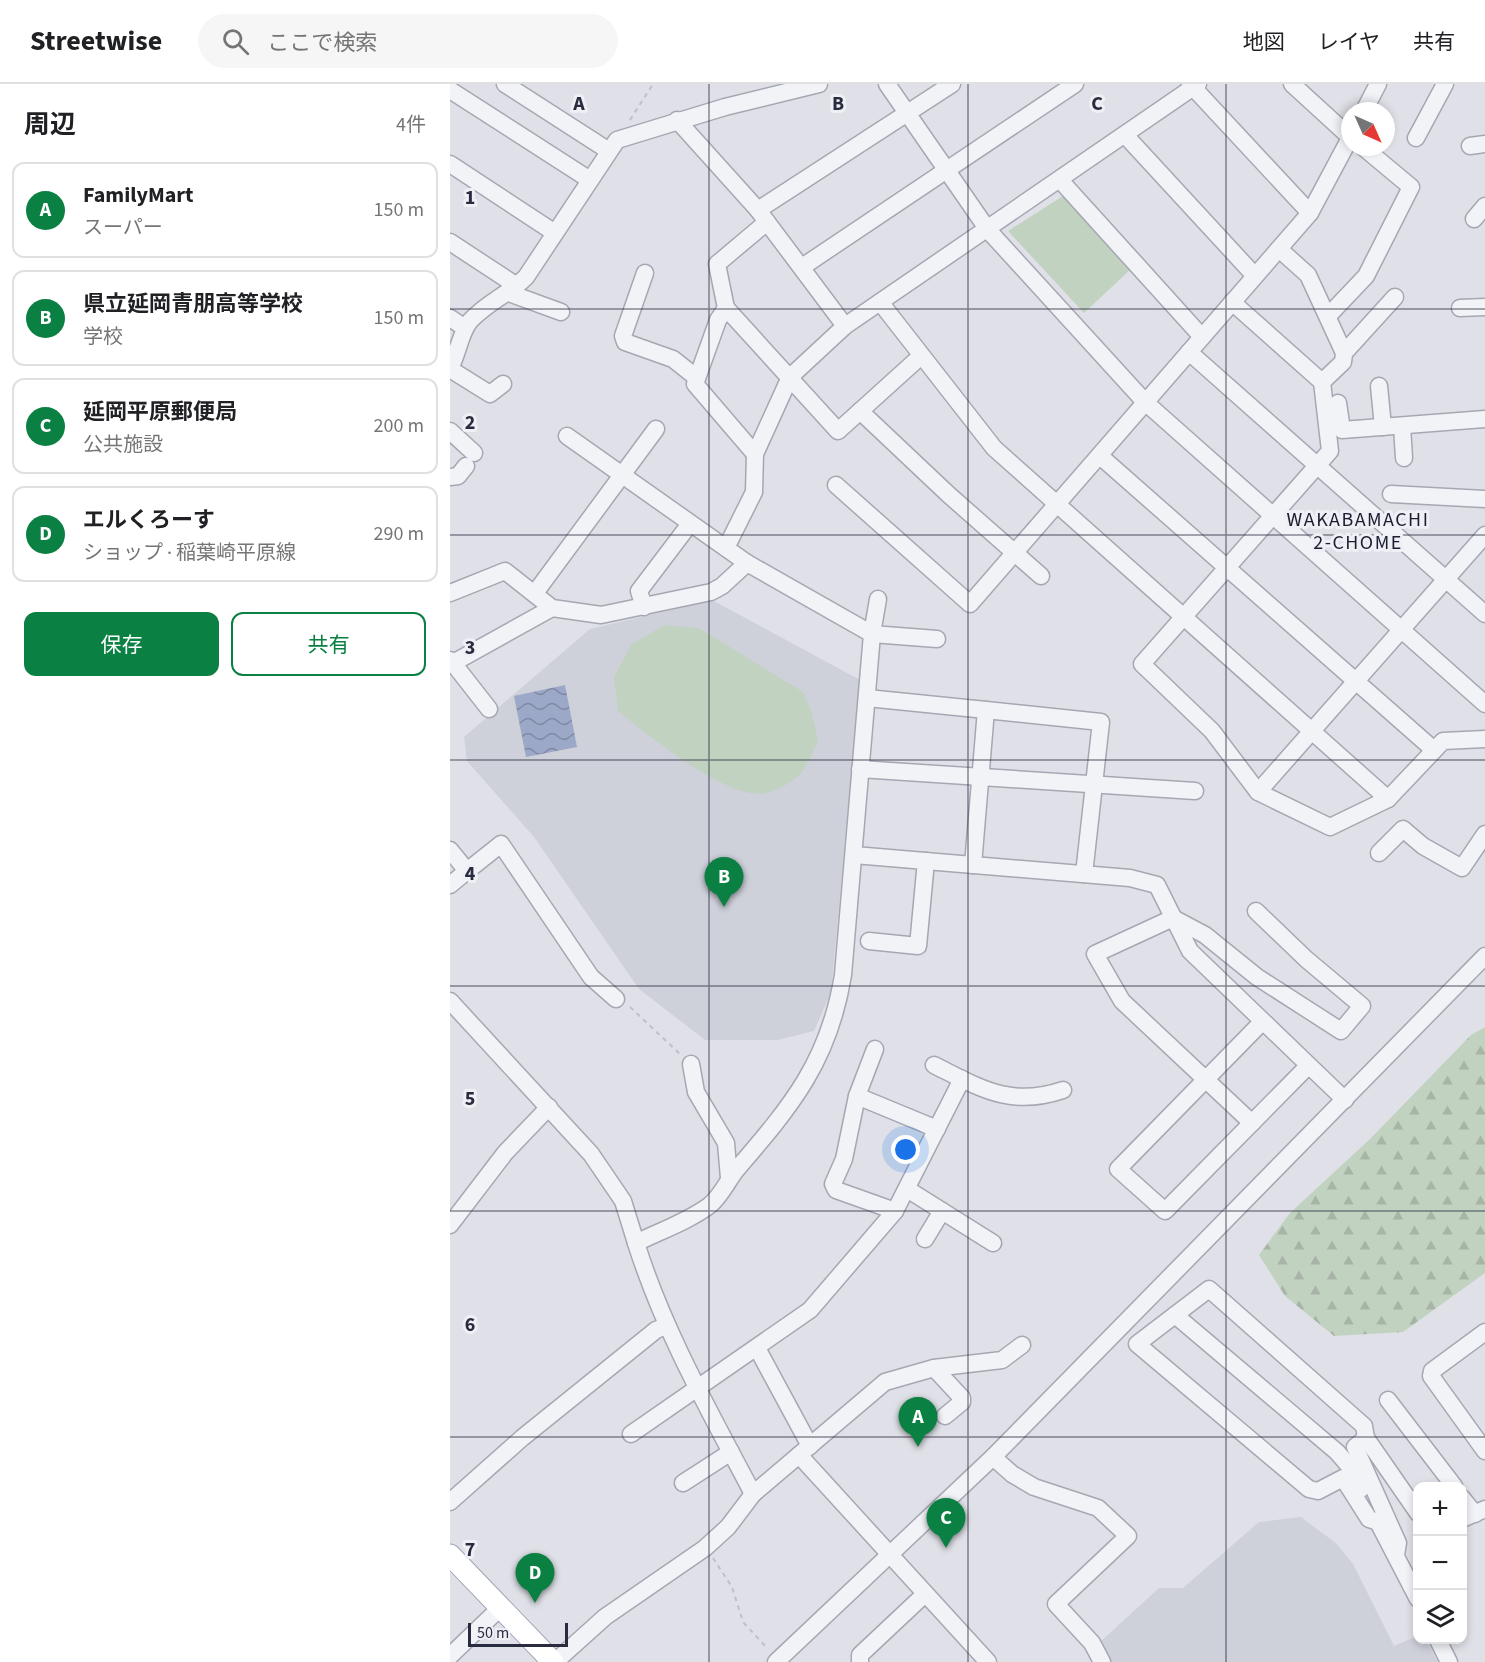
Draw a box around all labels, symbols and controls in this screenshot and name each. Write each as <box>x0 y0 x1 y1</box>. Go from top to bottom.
search box <box>198 14 618 68</box>
text: Streetwise <box>30 21 162 61</box>
icon: search <box>219 25 252 58</box>
text: ここで検索 <box>267 27 377 59</box>
text: 地図 <box>1243 27 1285 57</box>
text: レイヤ <box>1318 27 1380 57</box>
text: 共有 <box>1413 27 1455 57</box>
text: A <box>572 90 585 118</box>
text: B <box>832 90 844 118</box>
text: C <box>1091 90 1103 118</box>
north arrow <box>1341 102 1395 156</box>
text: 周辺 <box>24 106 76 143</box>
text: 4件 <box>396 111 426 139</box>
text: FamilyMart <box>83 179 194 211</box>
text: 1 <box>465 184 475 212</box>
text: A <box>40 196 51 224</box>
text: 150 m <box>374 196 424 224</box>
text: スーパー <box>83 214 163 242</box>
text: 県立延岡青朋高等学校 <box>83 288 303 320</box>
text: B <box>39 304 52 332</box>
text: 150 m <box>374 304 424 332</box>
text: 学校 <box>83 323 123 351</box>
text: 延岡平原郵便局 <box>83 396 237 428</box>
text: 2 <box>465 409 475 437</box>
text: C <box>40 412 51 440</box>
text: 200 m <box>374 412 424 440</box>
text: 公共施設 <box>83 431 163 459</box>
text: エルくろーす <box>83 504 215 536</box>
district label: WAKABAMACHI 2-CHOME <box>1287 506 1429 557</box>
text: D <box>39 520 52 548</box>
text: 290 m <box>374 520 424 548</box>
text: ショップ · 稲葉崎平原線 <box>83 539 296 567</box>
button: 保存 <box>24 612 219 676</box>
button: 共有 <box>231 612 426 676</box>
text: 3 <box>465 634 475 662</box>
pin: B <box>704 858 744 907</box>
text: 4 <box>465 860 476 888</box>
text: 5 <box>465 1085 475 1113</box>
your location <box>891 1135 920 1164</box>
text: 6 <box>465 1311 475 1339</box>
pin: A <box>898 1398 938 1447</box>
map controls <box>1413 1482 1467 1644</box>
button: + <box>1413 1482 1467 1536</box>
pin: C <box>926 1498 966 1548</box>
text: 7 <box>465 1536 475 1564</box>
button: − <box>1413 1536 1467 1590</box>
pin: D <box>516 1554 554 1603</box>
button: layers <box>1413 1590 1467 1644</box>
scale bar <box>468 1620 568 1648</box>
text: 50 m <box>477 1622 509 1644</box>

